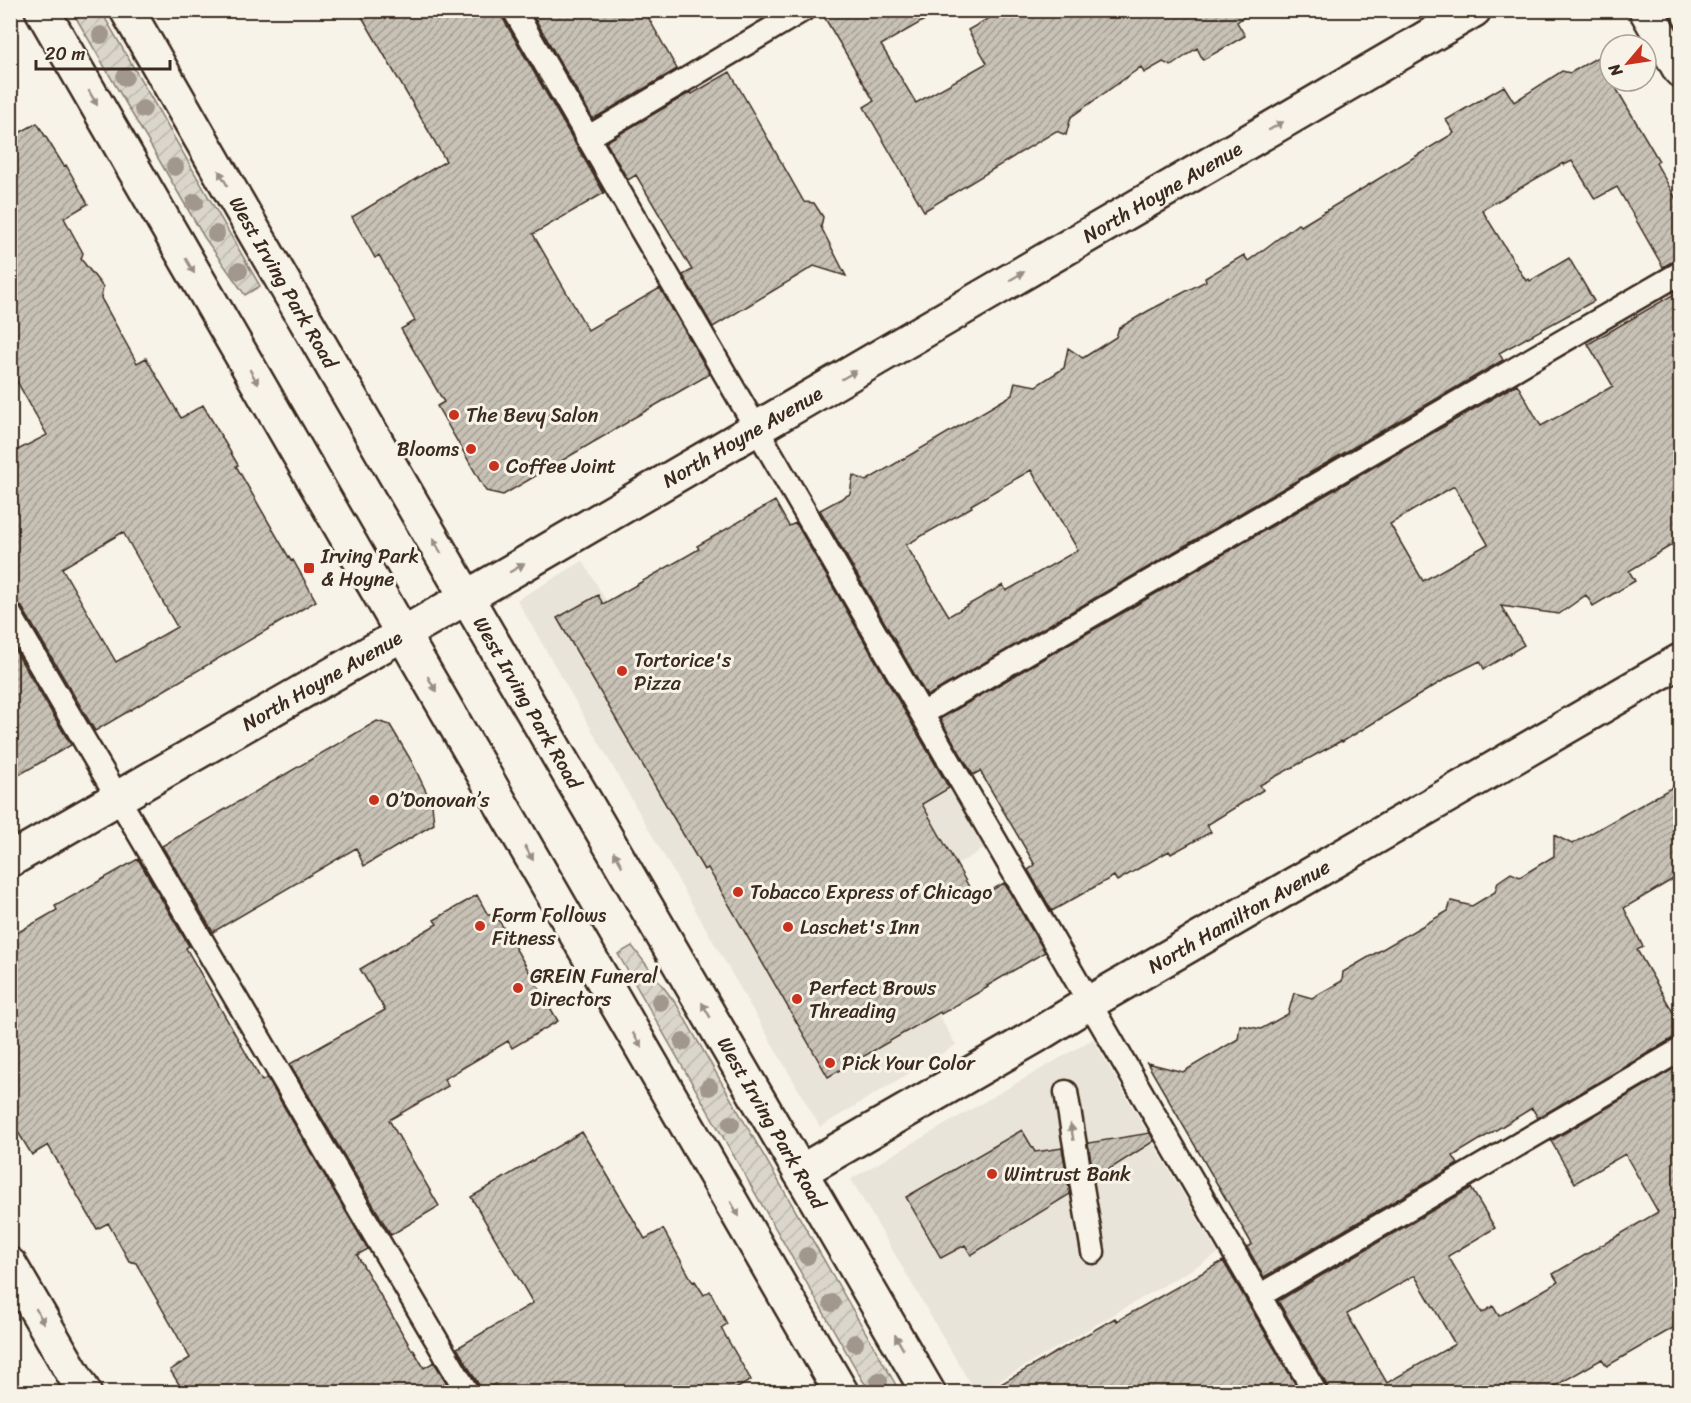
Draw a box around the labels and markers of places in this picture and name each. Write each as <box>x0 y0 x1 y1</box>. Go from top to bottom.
place label: The Bevy Salon <box>466 398 598 433</box>
marker: The Bevy Salon <box>447 408 461 422</box>
place label: Blooms <box>397 432 460 467</box>
marker: Blooms <box>464 442 478 456</box>
place label: Coffee Joint <box>506 449 616 484</box>
marker: Coffee Joint <box>487 459 501 473</box>
place label: Irving Park & Hoyne <box>320 539 419 597</box>
marker: Irving Park & Hoyne <box>302 561 316 575</box>
place label: Tortorice's Pizza <box>634 643 732 701</box>
marker: Tortorice's Pizza <box>615 664 629 678</box>
place label: O’Donovan’s <box>386 783 490 818</box>
marker: O’Donovan’s <box>367 793 381 807</box>
place label: Tobacco Express of Chicago <box>750 875 992 910</box>
marker: Tobacco Express of Chicago <box>731 885 745 899</box>
place label: Form Follows Fitness <box>492 898 607 956</box>
place label: Laschet's Inn <box>800 910 920 945</box>
marker: Form Follows Fitness <box>473 919 487 933</box>
marker: Laschet's Inn <box>781 920 795 934</box>
place label: GREIN Funeral Directors <box>530 959 658 1017</box>
place label: Perfect Brows Threading <box>809 971 937 1029</box>
marker: GREIN Funeral Directors <box>511 981 525 995</box>
marker: Perfect Brows Threading <box>790 992 804 1006</box>
place label: Pick Your Color <box>842 1046 976 1081</box>
marker: Pick Your Color <box>823 1056 837 1070</box>
place label: Wintrust Bank <box>1004 1157 1131 1192</box>
marker: Wintrust Bank <box>985 1167 999 1181</box>

